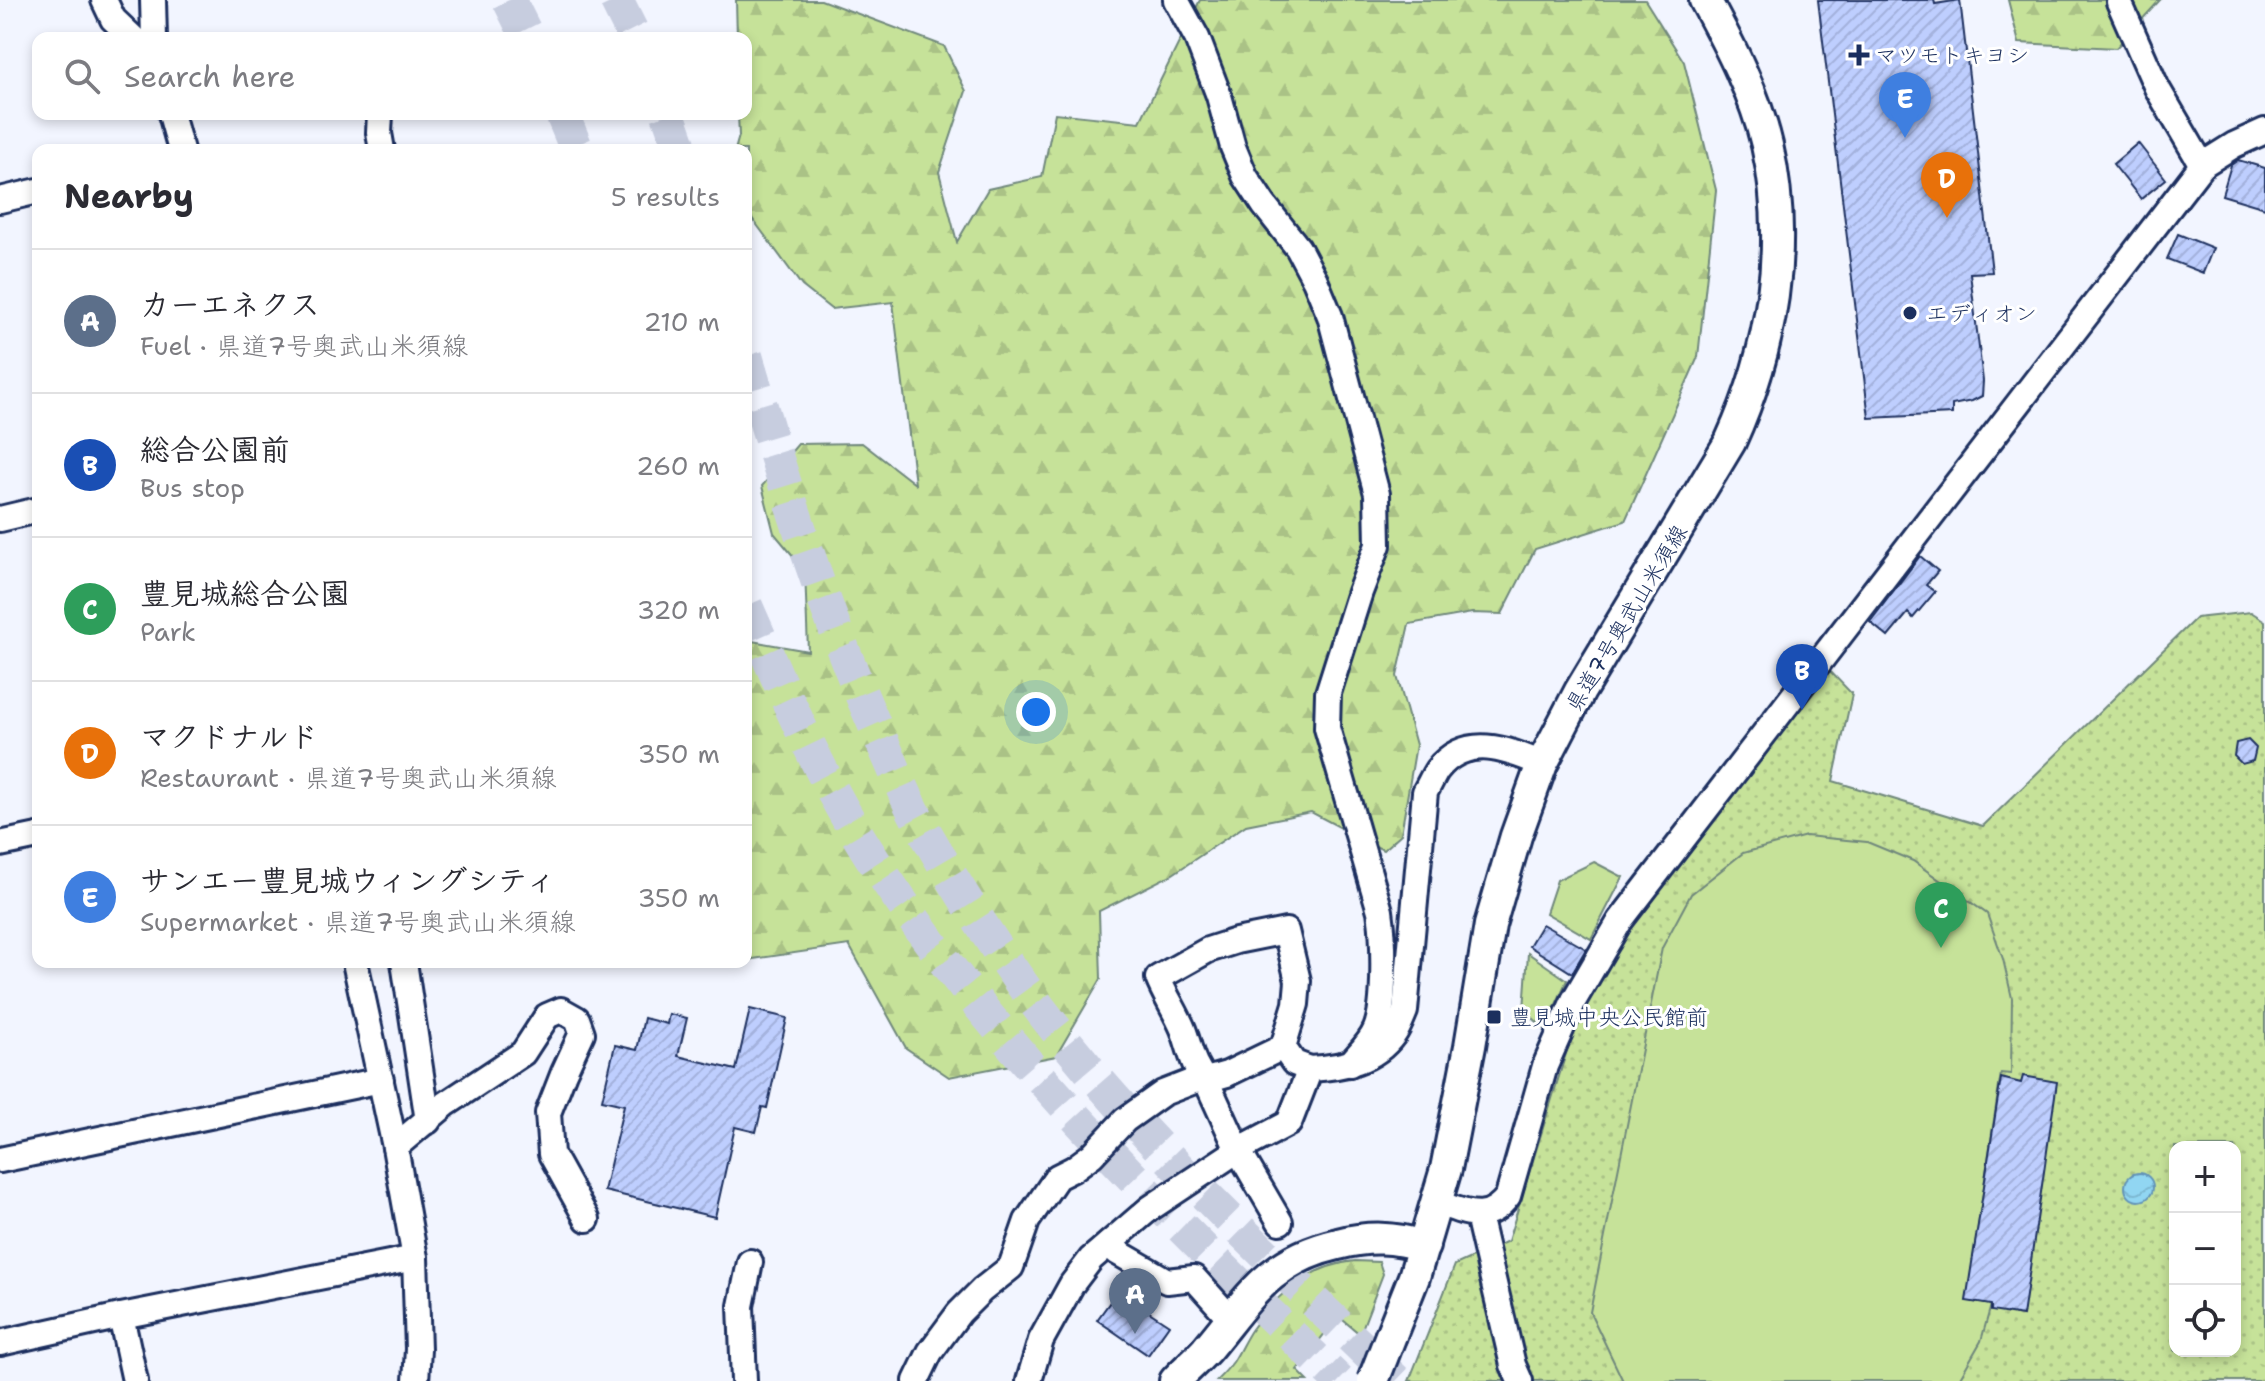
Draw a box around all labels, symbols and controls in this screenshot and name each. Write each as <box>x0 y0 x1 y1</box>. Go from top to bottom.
search box <box>32 32 752 120</box>
place label: マツモトキヨシ <box>1875 41 2029 70</box>
marker: マツモトキヨシ <box>1850 46 1868 64</box>
icon: search <box>60 54 104 98</box>
text: Search here <box>124 56 295 97</box>
pin: E <box>1879 72 1931 138</box>
pin: D <box>1921 152 1973 218</box>
text: Nearby <box>64 173 194 219</box>
text: 5 results <box>611 179 720 214</box>
text: カーエネクス <box>140 284 320 325</box>
place label: エディオン <box>1926 299 2037 328</box>
text: A <box>80 304 100 339</box>
text: 210 m <box>643 304 720 339</box>
marker: エディオン <box>1901 304 1919 322</box>
text: Fuel · 県道7号奥武山米須線 <box>140 328 468 363</box>
text: 総合公園前 <box>140 429 290 470</box>
text: B <box>82 448 98 483</box>
text: 260 m <box>636 448 720 483</box>
text: Bus stop <box>140 470 245 505</box>
street label: 県道7号奥武山米須線 <box>1559 519 1694 717</box>
text: 豊見城総合公園 <box>140 573 350 614</box>
text: C <box>82 592 98 627</box>
text: 320 m <box>637 592 720 627</box>
text: Park <box>140 614 196 649</box>
pin: B <box>1776 644 1828 710</box>
your location <box>1016 692 1056 732</box>
text: マクドナルド <box>140 716 319 757</box>
text: D <box>81 736 99 771</box>
text: 350 m <box>637 736 720 771</box>
text: Restaurant · 県道7号奥武山米須線 <box>140 760 556 795</box>
text: サンエー豊見城ウィングシティ <box>140 860 556 901</box>
text: E <box>81 880 99 915</box>
text: 350 m <box>637 880 720 915</box>
pin: C <box>1915 882 1967 948</box>
text: Supermarket · 県道7号奥武山米須線 <box>140 904 576 939</box>
place label: 豊見城中央公民館前 <box>1510 1003 1708 1032</box>
marker: 豊見城中央公民館前 <box>1485 1008 1503 1026</box>
map controls <box>2169 1141 2241 1357</box>
button: + <box>2169 1141 2241 1213</box>
button: − <box>2169 1213 2241 1285</box>
pin: A <box>1109 1268 1161 1334</box>
button: locate <box>2169 1285 2241 1357</box>

